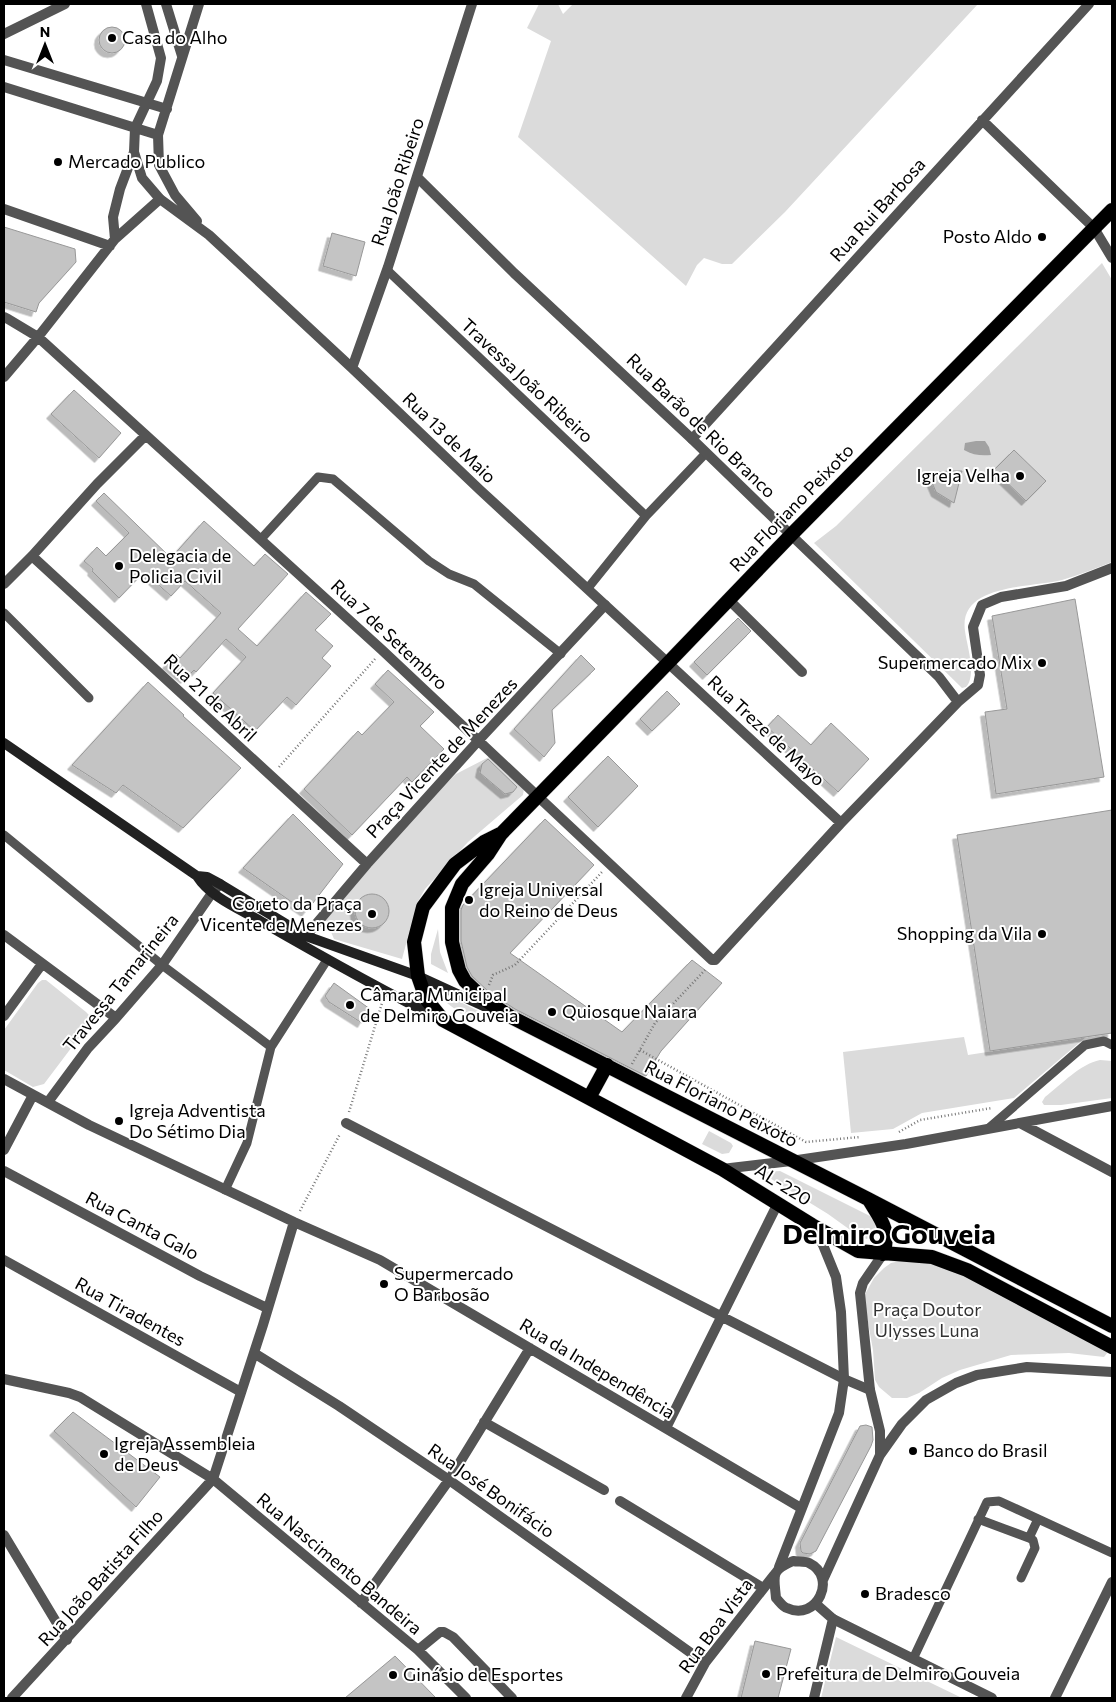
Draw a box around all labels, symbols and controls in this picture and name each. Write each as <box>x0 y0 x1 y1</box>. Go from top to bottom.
north arrow <box>20 20 70 70</box>
text: N <box>40 23 50 40</box>
place label: Casa do Alho <box>122 26 227 48</box>
marker: Casa do Alho <box>106 32 118 44</box>
street label: Rua João Ribeiro <box>366 115 428 249</box>
place label: Mercado Publico <box>68 150 205 172</box>
street label: Rua Rui Barbosa <box>825 153 930 266</box>
marker: Mercado Publico <box>52 156 64 168</box>
place label: Posto Aldo <box>943 225 1032 247</box>
marker: Posto Aldo <box>1036 231 1048 243</box>
street label: Travessa João Ribeiro <box>457 313 598 447</box>
street label: Rua Barão de Rio Branco <box>623 348 781 502</box>
street label: Rua 13 de Maio <box>398 387 501 487</box>
street label: Rua Floriano Peixoto <box>725 439 858 576</box>
place label: Igreja Velha <box>916 464 1010 486</box>
marker: Igreja Velha <box>1014 470 1026 482</box>
place label: Delegacia de Policia Civil <box>129 544 231 587</box>
marker: Delegacia de Policia Civil <box>113 560 125 572</box>
street label: Rua 7 de Setembro <box>327 574 453 694</box>
street label: Rua 21 de Abril <box>160 649 262 746</box>
place label: Supermercado Mix <box>878 651 1032 673</box>
marker: Supermercado Mix <box>1036 657 1048 669</box>
street label: Rua Treze de Mayo <box>703 670 830 790</box>
street label: Praça Vicente de Menezes <box>361 672 522 842</box>
place label: Igreja Universal do Reino de Deus <box>479 878 618 921</box>
place label: Coreto da Praça Vicente de Menezes <box>200 892 362 935</box>
marker: Igreja Universal do Reino de Deus <box>463 894 475 906</box>
marker: Coreto da Praça Vicente de Menezes <box>366 908 378 920</box>
street label: Travessa Tamarineira <box>58 909 183 1056</box>
place label: Shopping da Vila <box>897 922 1032 944</box>
marker: Shopping da Vila <box>1036 928 1048 940</box>
place label: Câmara Municipal de Delmiro Gouveia <box>360 983 519 1026</box>
marker: Câmara Municipal de Delmiro Gouveia <box>344 999 356 1011</box>
place label: Quiosque Naiara <box>562 1000 697 1022</box>
marker: Quiosque Naiara <box>546 1006 558 1018</box>
street label: Rua Floriano Peixoto <box>641 1055 802 1151</box>
place label: Igreja Adventista Do Sétimo Dia <box>129 1099 266 1142</box>
marker: Igreja Adventista Do Sétimo Dia <box>113 1115 125 1127</box>
street label: AL-220 <box>751 1158 816 1210</box>
street label: Rua Canta Galo <box>82 1186 203 1264</box>
district label: Delmiro Gouveia <box>782 1216 996 1250</box>
place label: Supermercado O Barbosão <box>394 1262 514 1305</box>
street label: Rua Tiradentes <box>72 1272 189 1350</box>
marker: Supermercado O Barbosão <box>378 1278 390 1290</box>
park label: Praça Doutor Ulysses Luna <box>873 1298 981 1341</box>
street label: Rua da Independência <box>516 1313 679 1423</box>
place label: Igreja Assembleia de Deus <box>114 1432 255 1475</box>
street label: Rua José Bonifácio <box>424 1438 559 1542</box>
place label: Banco do Brasil <box>923 1439 1047 1461</box>
marker: Banco do Brasil <box>907 1445 919 1457</box>
marker: Igreja Assembleia de Deus <box>98 1448 110 1460</box>
street label: Rua Nascimento Bandeira <box>253 1488 427 1639</box>
street label: Rua João Batista Filho <box>33 1504 167 1650</box>
street label: Rua Boa Vista <box>673 1574 757 1677</box>
place label: Bradesco <box>875 1582 951 1604</box>
marker: Bradesco <box>859 1588 871 1600</box>
place label: Prefeitura de Delmiro Gouveia <box>776 1662 1020 1684</box>
place label: Ginásio de Esportes <box>403 1663 563 1685</box>
marker: Prefeitura de Delmiro Gouveia <box>760 1668 772 1680</box>
marker: Ginásio de Esportes <box>387 1669 399 1681</box>

